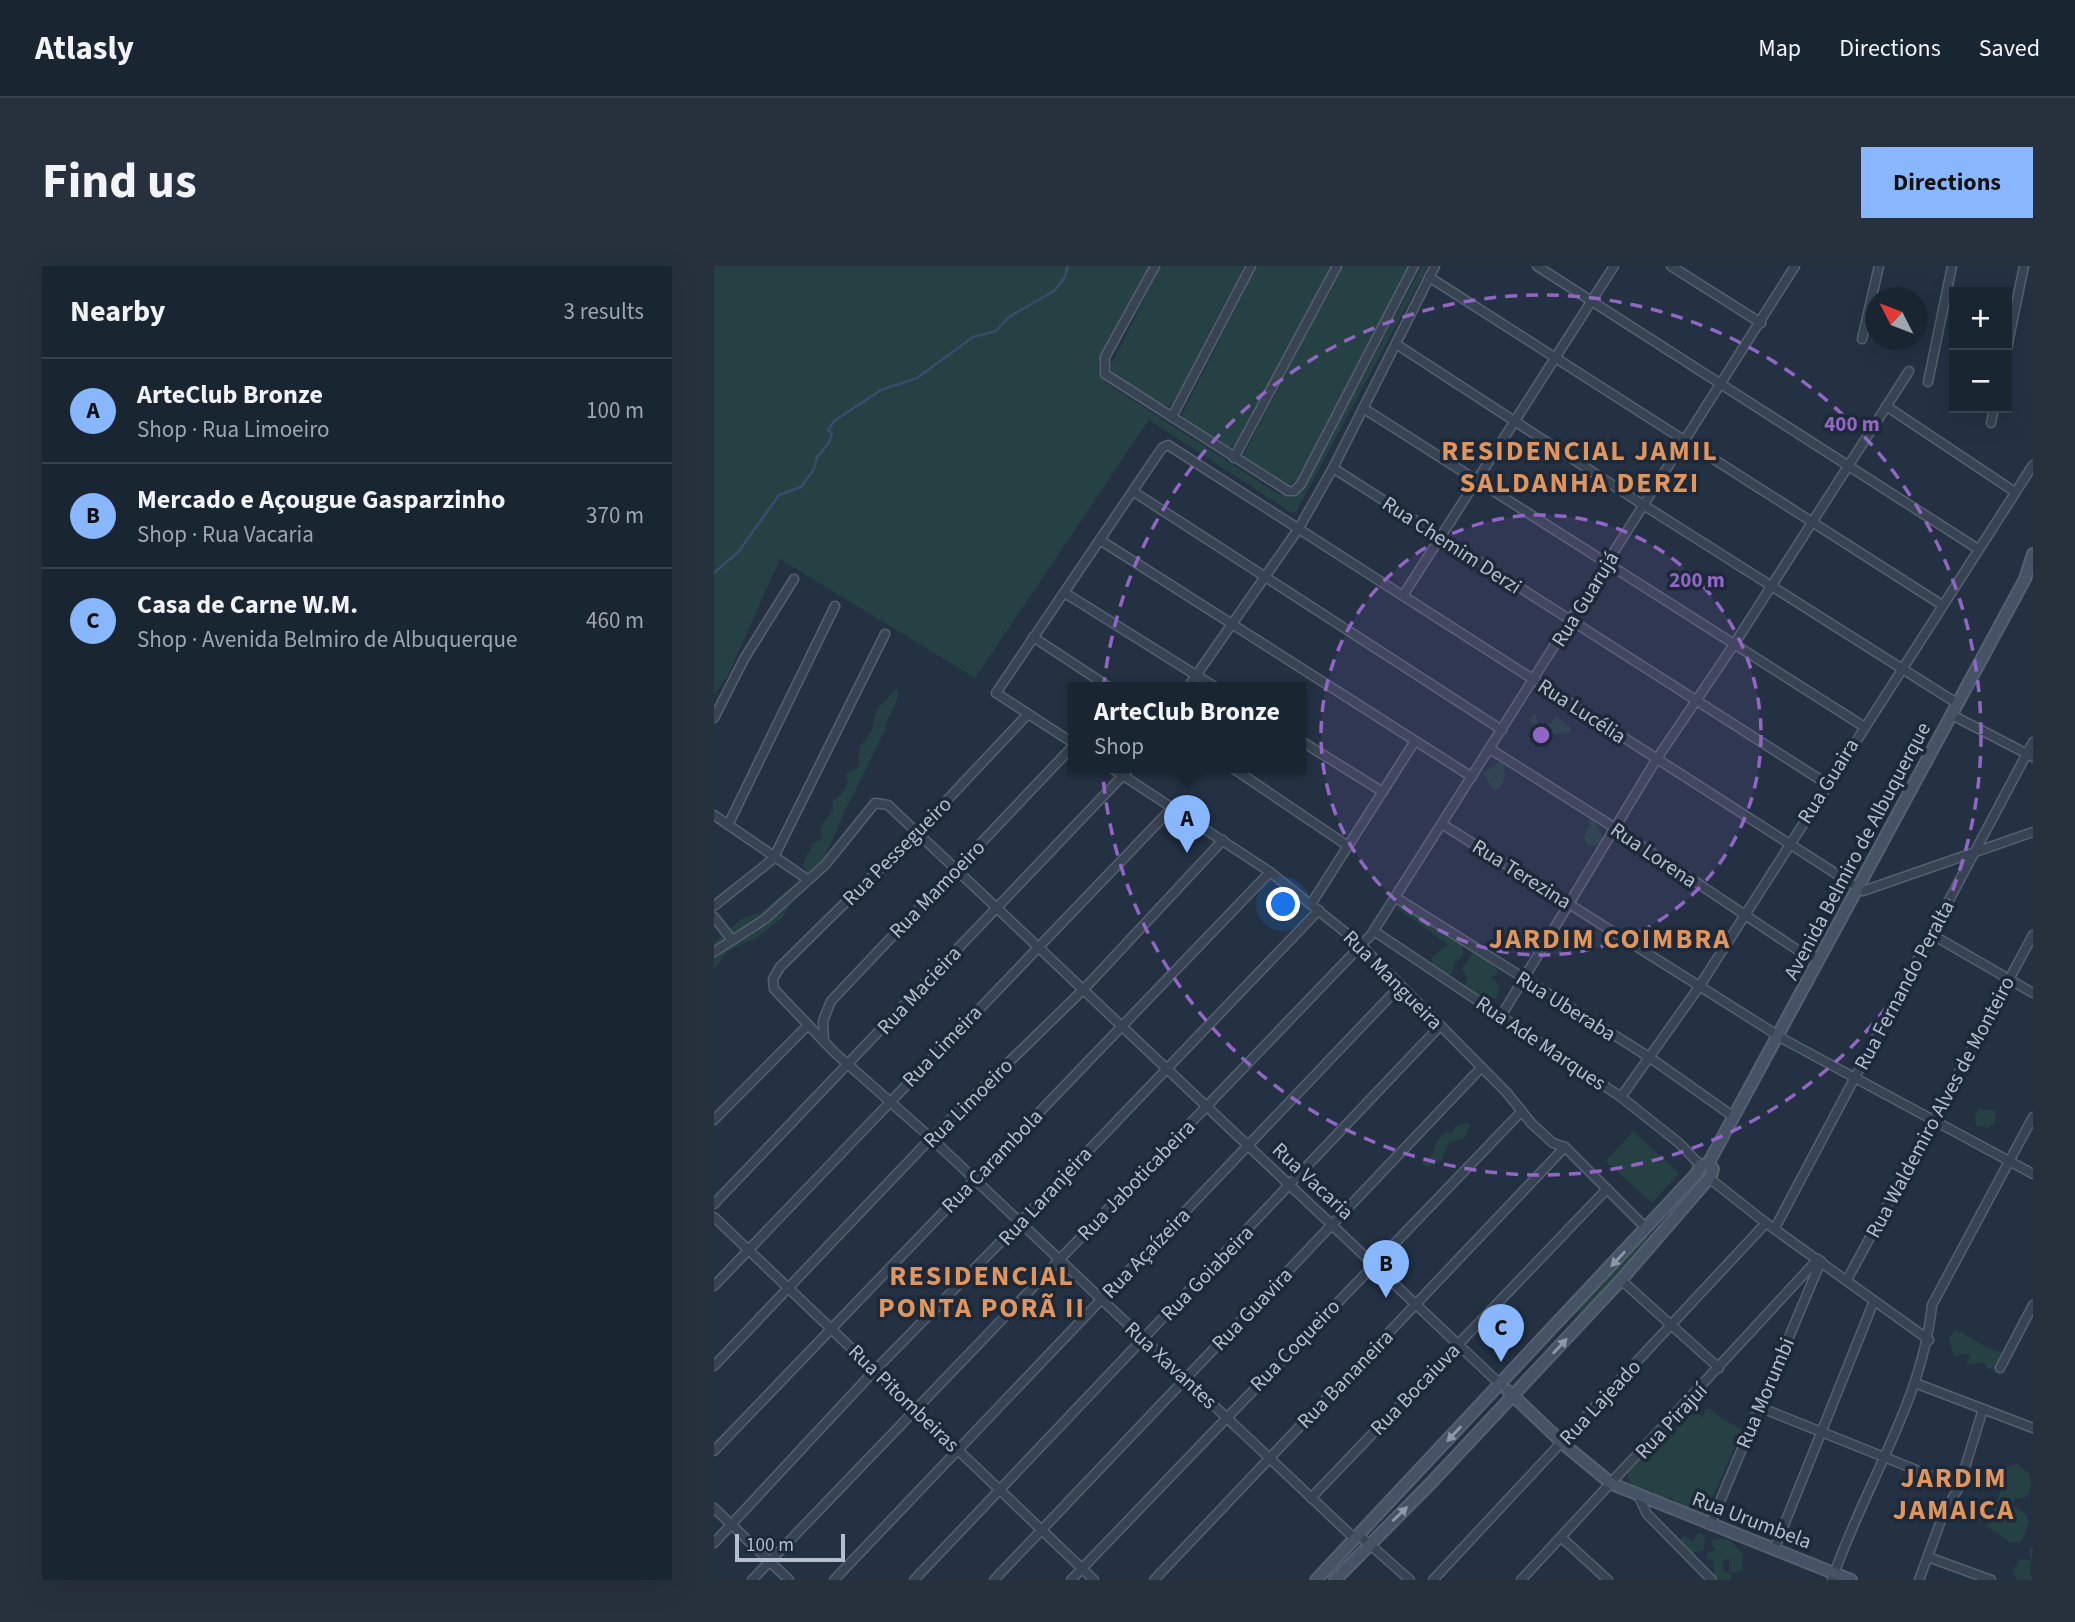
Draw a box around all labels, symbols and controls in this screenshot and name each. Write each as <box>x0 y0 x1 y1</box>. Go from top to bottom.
text: Atlasly <box>35 25 134 72</box>
text: Map <box>1758 31 1801 66</box>
text: Directions <box>1839 31 1941 66</box>
text: Saved <box>1979 31 2040 66</box>
text: Find us <box>42 147 197 217</box>
button: Directions <box>1861 147 2033 218</box>
north arrow <box>1865 287 1928 350</box>
map controls <box>1949 287 2012 413</box>
button: + <box>1949 287 2012 350</box>
text: Nearby <box>70 290 165 333</box>
text: 3 results <box>564 295 644 328</box>
button: − <box>1949 350 2012 413</box>
text: ArteClub Bronze <box>137 376 323 413</box>
text: A <box>86 394 100 427</box>
text: 100 m <box>586 394 644 427</box>
text: 400 m <box>1824 409 1880 439</box>
text: Shop · Rua Limoeiro <box>137 413 329 446</box>
district label: RESIDENCIAL JAMIL SALDANHA DERZI <box>1441 431 1719 503</box>
text: Mercado e Açougue Gasparzinho <box>137 481 506 518</box>
street label: Rua Chemim Derzi <box>1376 489 1528 601</box>
text: B <box>86 499 100 532</box>
text: 370 m <box>586 499 644 532</box>
text: Shop · Rua Vacaria <box>137 518 314 551</box>
street label: Rua Guarujá <box>1544 545 1626 653</box>
text: 200 m <box>1669 565 1725 595</box>
text: Casa de Carne W.M. <box>137 586 358 623</box>
text: C <box>86 604 100 637</box>
text: 460 m <box>586 604 644 637</box>
text: Shop · Avenida Belmiro de Albuquerque <box>137 623 517 656</box>
street label: Rua Lucélia <box>1532 671 1632 751</box>
popup <box>1068 682 1306 773</box>
text: ArteClub Bronze <box>1094 693 1280 730</box>
street label: Avenida Belmiro de Albuquerque <box>1776 717 1938 985</box>
centre of rings <box>1529 723 1553 747</box>
text: Shop <box>1094 730 1144 763</box>
street label: Rua Guaira <box>1790 732 1866 830</box>
street label: Rua Pessegueiro <box>836 790 958 912</box>
pin: A <box>1164 795 1210 853</box>
street label: Rua Lorena <box>1605 815 1703 895</box>
street label: Rua Terezina <box>1467 832 1577 916</box>
street label: Rua Mamoeiro <box>882 833 992 945</box>
your location <box>1266 887 1300 921</box>
street label: Rua Fernando Peralta <box>1847 895 1961 1075</box>
district label: JARDIM COIMBRA <box>1489 919 1731 959</box>
street label: Rua Mangueira <box>1336 923 1450 1037</box>
street label: Rua Macieira <box>870 939 968 1041</box>
street label: Rua Uberaba <box>1510 963 1622 1049</box>
street label: Rua Waldemiro Alves de Monteiro <box>1858 971 2022 1243</box>
street label: Rua Ade Marques <box>1470 988 1612 1098</box>
street label: Rua Limeira <box>895 998 989 1094</box>
street label: Rua Limoeiro <box>916 1051 1020 1155</box>
street label: Rua Carambola <box>935 1102 1049 1220</box>
street label: Rua Jaboticabeira <box>1070 1113 1202 1247</box>
street label: Rua Vacaria <box>1265 1135 1361 1227</box>
street label: Rua Laranjeira <box>991 1140 1099 1252</box>
street label: Rua Açaízeira <box>1095 1201 1197 1305</box>
street label: Rua Goiabeira <box>1154 1218 1260 1328</box>
pin: B <box>1363 1240 1409 1298</box>
one-way arrow <box>1610 1250 1626 1267</box>
district label: RESIDENCIAL PONTA PORÃ II <box>878 1256 1086 1328</box>
street label: Rua Guavira <box>1205 1261 1299 1357</box>
street label: Rua Coqueiro <box>1243 1292 1347 1398</box>
pin: C <box>1478 1304 1524 1362</box>
street label: Rua Xavantes <box>1118 1314 1224 1416</box>
street label: Rua Bananeira <box>1290 1323 1400 1435</box>
street label: Rua Morumbi <box>1728 1333 1802 1453</box>
street label: Rua Bocaiuva <box>1363 1336 1467 1442</box>
street label: Rua Pitombeiras <box>842 1337 966 1459</box>
one-way arrow <box>1551 1338 1567 1355</box>
street label: Rua Lajeado <box>1552 1352 1648 1452</box>
street label: Rua Pirajuí <box>1628 1376 1715 1466</box>
one-way arrow <box>1447 1425 1463 1442</box>
district label: JARDIM JAMAICA <box>1893 1458 2015 1530</box>
street label: Rua Urumbela <box>1688 1483 1816 1557</box>
one-way arrow <box>1391 1506 1407 1523</box>
scale bar <box>735 1531 845 1563</box>
text: 100 m <box>746 1532 794 1559</box>

